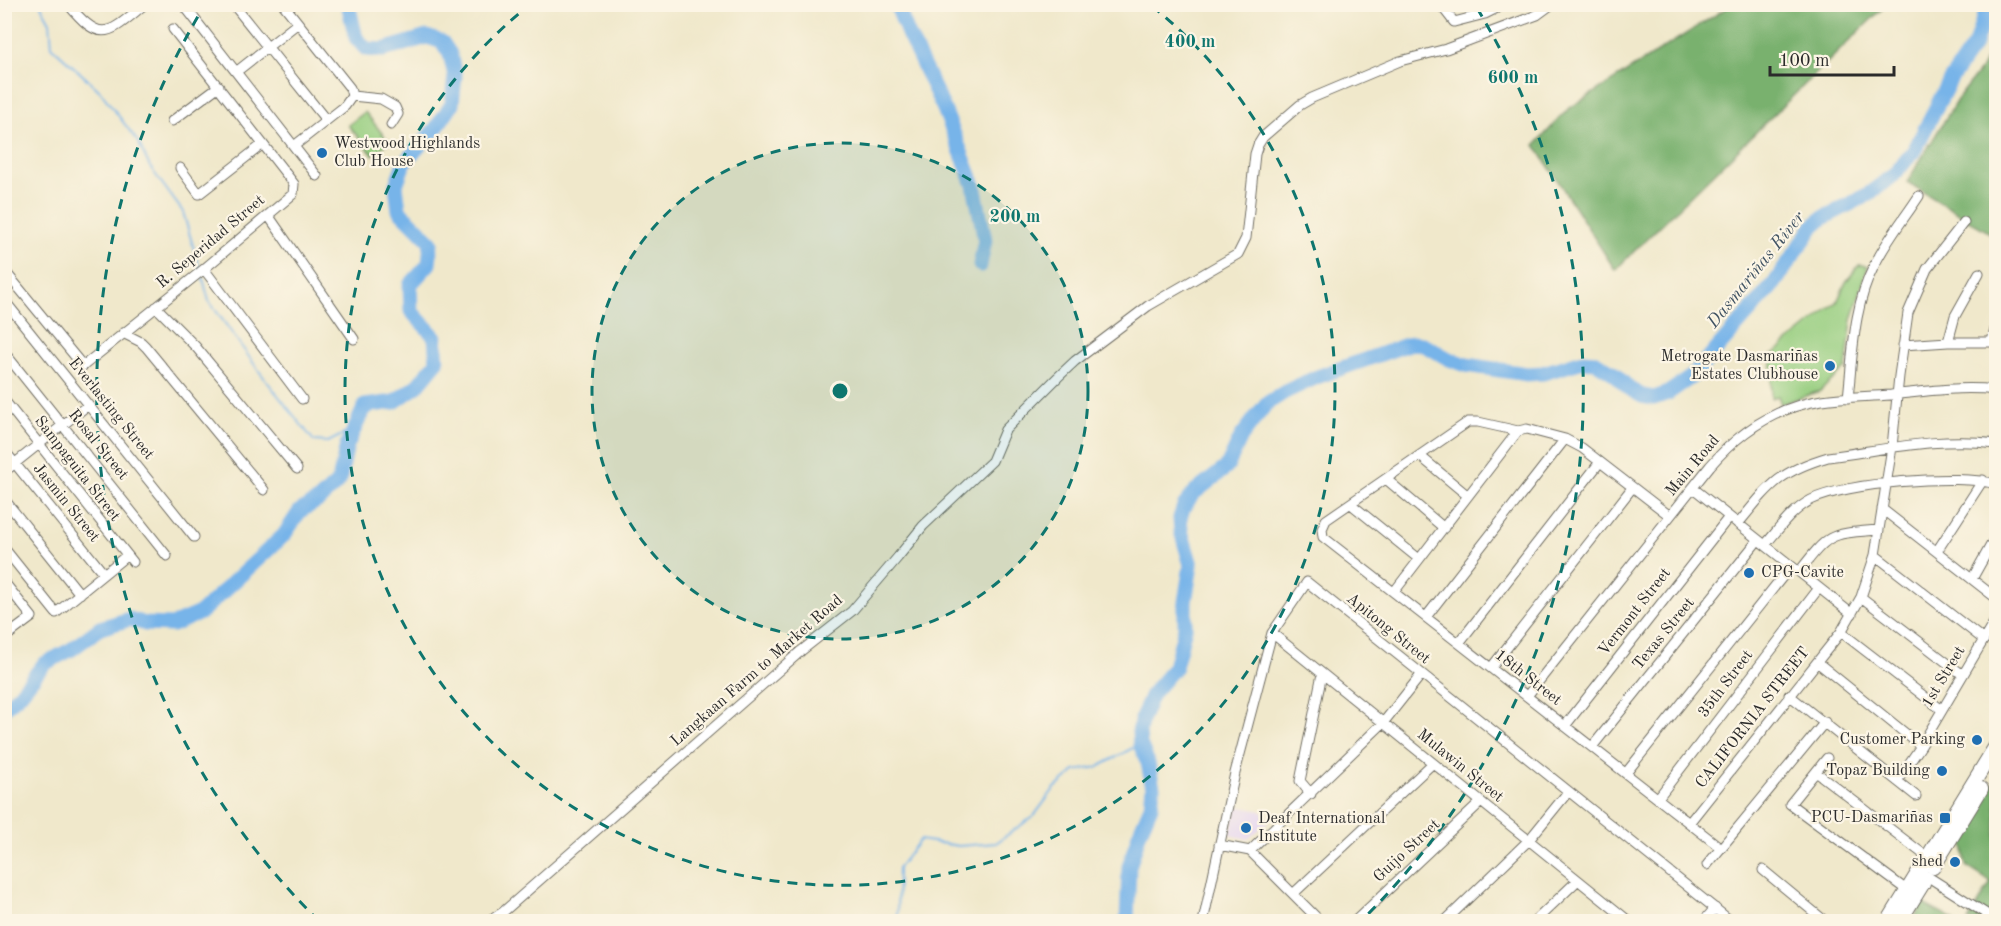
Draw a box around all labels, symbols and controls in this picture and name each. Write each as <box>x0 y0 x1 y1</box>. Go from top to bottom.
text: 400 m <box>1165 33 1215 51</box>
scale bar <box>1770 39 1894 77</box>
text: 100 m <box>1779 52 1830 70</box>
text: 600 m <box>1488 69 1538 87</box>
place label: Westwood Highlands Club House <box>334 136 480 170</box>
marker: Westwood Highlands Club House <box>315 146 329 160</box>
street label: R. Seperidad Street <box>154 192 268 292</box>
text: 200 m <box>990 208 1040 226</box>
water label: Dasmariñas River <box>1703 208 1809 332</box>
place label: Metrogate Dasmariñas Estates Clubhouse <box>1661 349 1818 383</box>
street label: Everlasting Street <box>65 355 157 463</box>
marker: Metrogate Dasmariñas Estates Clubhouse <box>1823 359 1837 373</box>
centre of rings <box>830 381 850 401</box>
street label: Rosal Street <box>65 407 131 484</box>
street label: Sampaguita Street <box>31 413 123 525</box>
street label: Main Road <box>1663 432 1723 500</box>
street label: Jasmin Street <box>30 461 103 546</box>
street label: Vermont Street <box>1596 565 1674 659</box>
place label: CPG-Cavite <box>1761 565 1844 581</box>
marker: CPG-Cavite <box>1742 566 1756 580</box>
street label: Apitong Street <box>1343 591 1433 668</box>
street label: Langkaan Farm to Market Road <box>668 592 846 750</box>
street label: Texas Street <box>1630 595 1698 673</box>
street label: 1st Street <box>1919 643 1969 711</box>
street label: CALIFORNIA STREET <box>1693 644 1813 792</box>
street label: 18th Street <box>1492 647 1565 709</box>
street label: 35th Street <box>1696 647 1757 721</box>
street label: Mulawin Street <box>1414 726 1507 806</box>
place label: Customer Parking <box>1840 732 1965 748</box>
marker: Customer Parking <box>1970 733 1984 747</box>
place label: Topaz Building <box>1826 763 1930 779</box>
marker: Topaz Building <box>1935 764 1949 778</box>
place label: PCU-Dasmariñas <box>1811 810 1933 826</box>
place label: Deaf International Institute <box>1258 811 1385 845</box>
marker: PCU-Dasmariñas <box>1938 811 1952 825</box>
street label: Guijo Street <box>1371 816 1444 886</box>
marker: Deaf International Institute <box>1239 821 1253 835</box>
place label: shed <box>1912 854 1943 870</box>
marker: shed <box>1948 855 1962 869</box>

